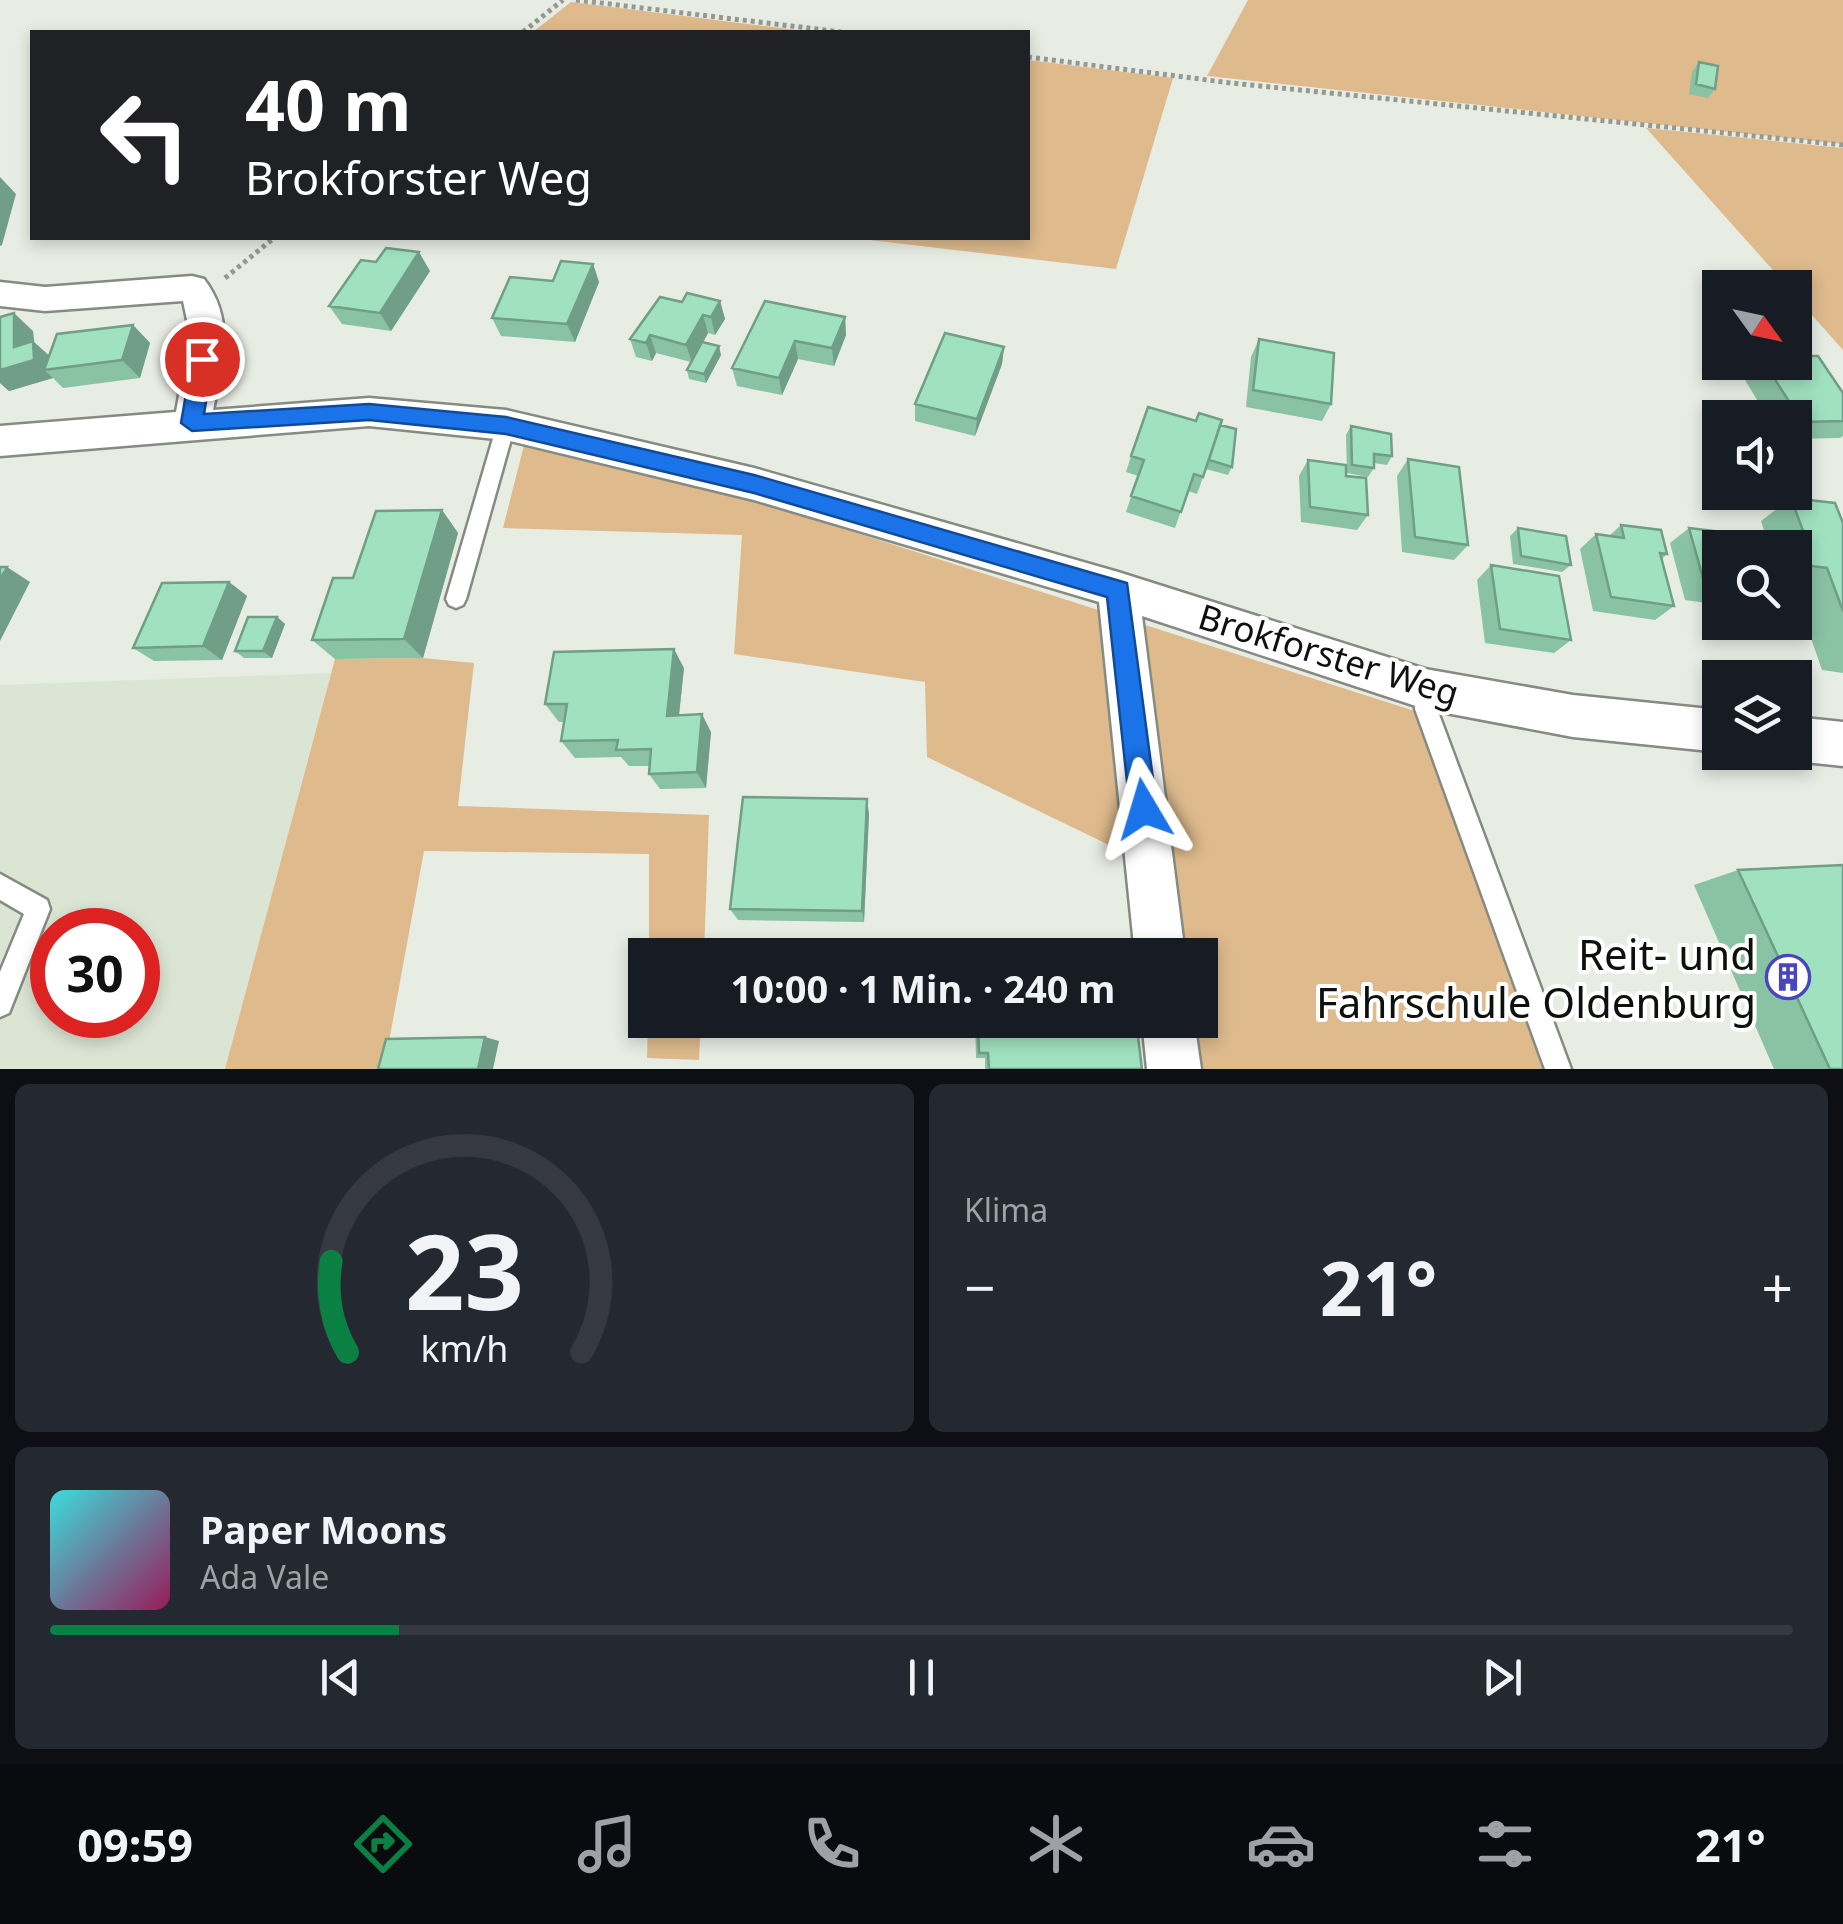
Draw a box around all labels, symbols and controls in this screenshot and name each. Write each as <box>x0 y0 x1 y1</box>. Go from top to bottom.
text: 40 m <box>245 56 412 152</box>
icon: left <box>80 70 210 200</box>
text: Brokforster Weg <box>245 147 592 208</box>
north arrow <box>1702 270 1812 380</box>
map controls <box>1702 270 1812 770</box>
pin <box>160 317 245 402</box>
icon: arrive <box>175 332 230 387</box>
button: sound <box>1702 400 1812 510</box>
button: search <box>1702 530 1812 640</box>
street label: Brokforster Weg <box>1193 592 1465 716</box>
button: layers <box>1702 660 1812 770</box>
position arrow <box>1092 757 1196 861</box>
speed limit sign: 30 <box>30 908 160 1038</box>
place label: Reit- und Fahrschule Oldenburg <box>1316 925 1756 1030</box>
building icon: Reit- und Fahrschule Oldenburg <box>1765 954 1811 1000</box>
text: 10:00 · 1 Min. · 240 m <box>731 962 1115 1014</box>
text: Klima <box>964 1188 1048 1231</box>
text: 23 <box>405 1199 524 1340</box>
text: 21° <box>1320 1236 1437 1338</box>
text: − <box>964 1249 995 1324</box>
text: + <box>1762 1249 1793 1324</box>
text: km/h <box>421 1324 508 1372</box>
text: Paper Moons <box>200 1503 447 1555</box>
text: Ada Vale <box>200 1555 329 1598</box>
icon: previous <box>313 1650 368 1705</box>
icon: pause <box>894 1650 949 1705</box>
icon: next <box>1475 1650 1530 1705</box>
icon: directions <box>348 1809 418 1879</box>
icon: music <box>572 1809 642 1879</box>
icon: phone <box>797 1809 867 1879</box>
icon: climate <box>1021 1809 1091 1879</box>
icon: car <box>1246 1809 1316 1879</box>
icon: filters <box>1470 1809 1540 1879</box>
text: 09:59 <box>77 1814 193 1875</box>
text: 21° <box>1695 1814 1766 1875</box>

